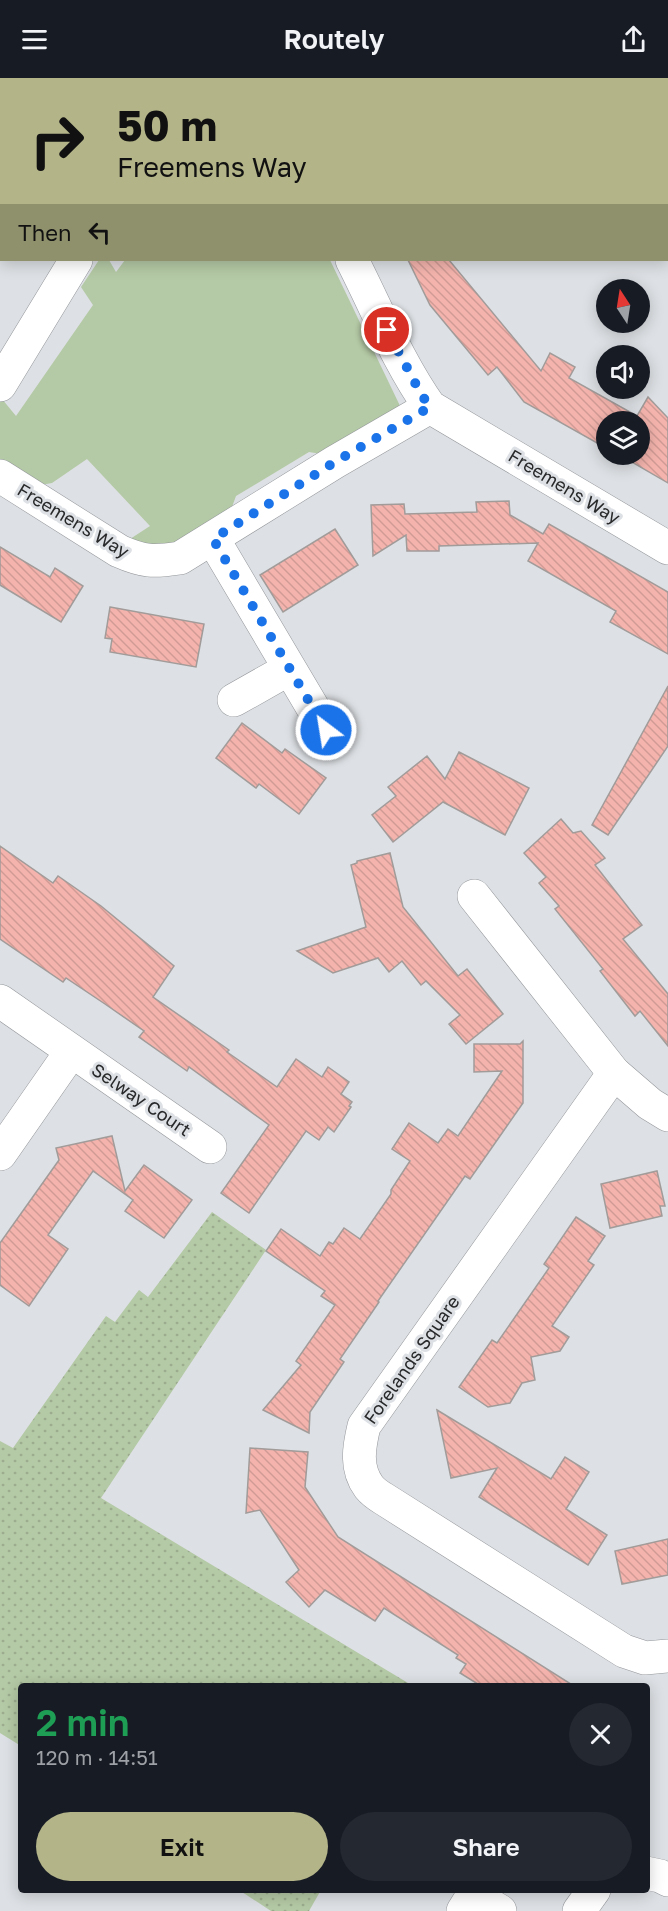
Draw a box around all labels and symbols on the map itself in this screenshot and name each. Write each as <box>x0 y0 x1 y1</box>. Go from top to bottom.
north arrow <box>596 279 650 333</box>
pin <box>361 304 412 355</box>
street label: Freemens Way <box>505 444 624 528</box>
street label: Freemens Way <box>14 478 133 562</box>
position arrow <box>294 698 358 762</box>
street label: Selway Court <box>88 1058 195 1140</box>
street label: Forelands Square <box>359 1291 464 1428</box>

